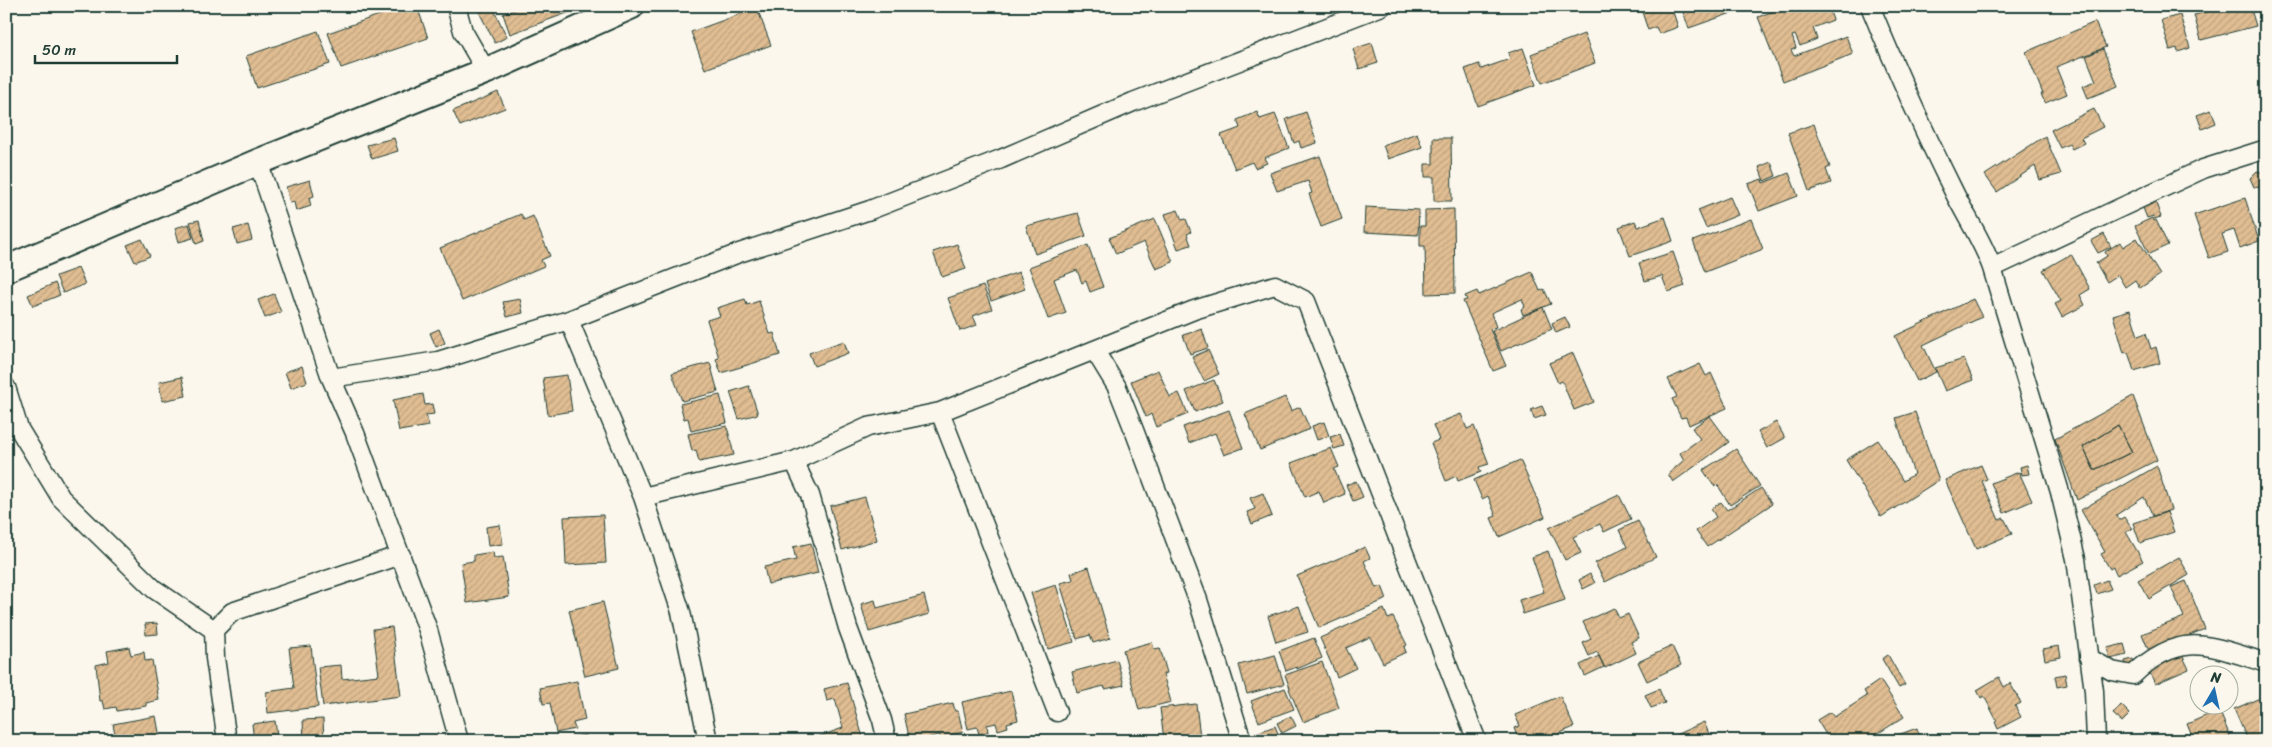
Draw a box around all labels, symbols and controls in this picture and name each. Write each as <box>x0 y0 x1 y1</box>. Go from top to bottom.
scale bar <box>35 32 178 64</box>
text: 50 m <box>42 37 77 63</box>
north arrow <box>2190 664 2240 714</box>
text: N <box>2208 664 2223 691</box>

